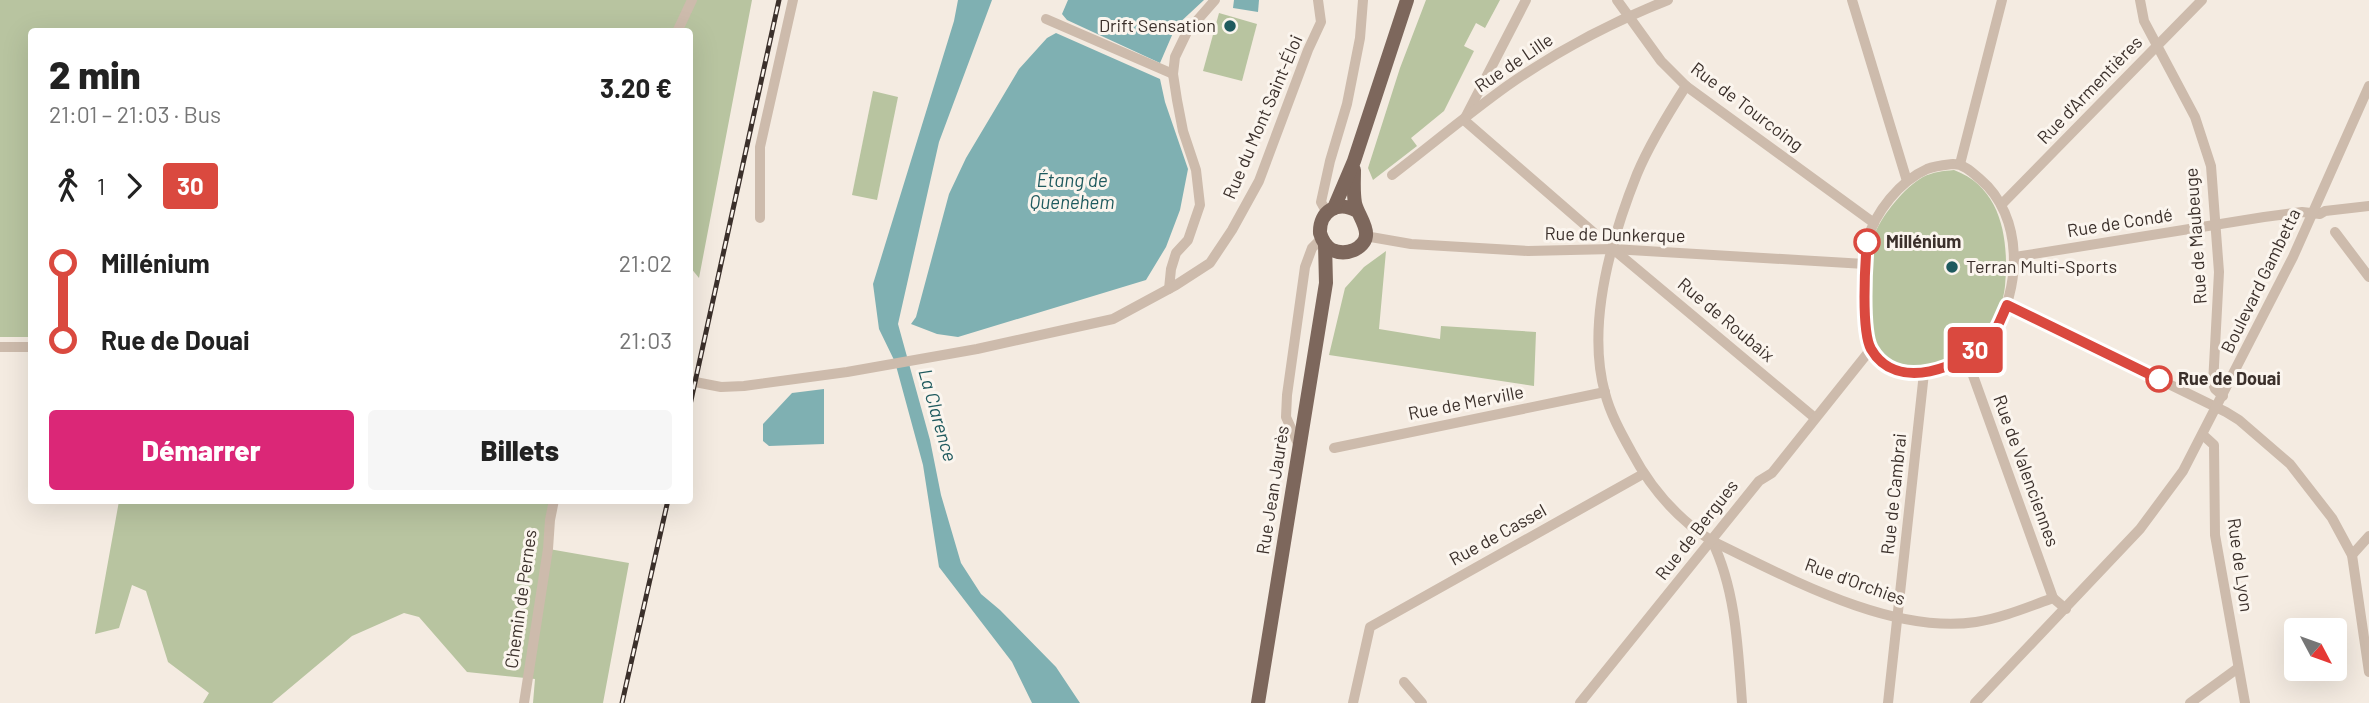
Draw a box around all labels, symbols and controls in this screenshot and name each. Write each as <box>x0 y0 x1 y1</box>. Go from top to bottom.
place label: Drift Sensation <box>1099 14 1216 36</box>
marker: Drift Sensation <box>1222 18 1238 34</box>
street label: Rue de Lille <box>1470 28 1557 96</box>
street label: Rue du Mont Saint-Éloi <box>1218 31 1307 202</box>
street label: Rue d'Armentières <box>2032 31 2146 148</box>
text: 2 min <box>49 51 141 97</box>
street label: Rue de Tourcoing <box>1687 57 1808 156</box>
text: 3.20 € <box>600 72 672 103</box>
text: 21:01 – 21:03 · Bus <box>49 100 221 128</box>
icon: walk <box>49 167 87 205</box>
icon: forward <box>115 167 153 205</box>
street label: Rue de Maubeuge <box>2179 167 2211 305</box>
water label: Étang de Quenehem <box>1030 168 1114 213</box>
text: 30 <box>177 171 204 200</box>
text: 1 <box>97 172 105 200</box>
street label: Rue de Condé <box>2065 203 2174 241</box>
street label: Boulevard Gambetta <box>2216 205 2305 356</box>
street label: Rue de Dunkerque <box>1544 222 1686 246</box>
marker: Millénium <box>1854 229 1880 255</box>
place label: Millénium <box>1886 230 1961 252</box>
text: Millénium <box>101 247 210 278</box>
text: 21:02 <box>619 249 672 277</box>
place label: Terran Multi-Sports <box>1966 255 2117 277</box>
marker: Terran Multi-Sports <box>1944 259 1960 275</box>
street label: Rue de Roubaix <box>1674 272 1780 366</box>
text: Rue de Douai <box>101 324 250 355</box>
text: 21:03 <box>619 326 672 354</box>
line badge: 30 <box>1944 327 2007 373</box>
text: 30 <box>1962 335 1988 364</box>
water label: La Clarence <box>914 366 963 464</box>
marker: Rue de Douai <box>2146 366 2172 392</box>
place label: Rue de Douai <box>2178 367 2281 389</box>
street label: Rue de Merville <box>1406 380 1526 424</box>
street label: Rue de Valenciennes <box>1989 392 2065 550</box>
button: Démarrer <box>49 410 354 490</box>
button: Billets <box>368 410 672 490</box>
street label: Rue Jean Jaurès <box>1251 424 1293 556</box>
street label: Rue de Cambrai <box>1876 432 1910 556</box>
street label: Rue de Bergues <box>1650 475 1742 584</box>
street label: Rue de Cassel <box>1445 498 1550 570</box>
street label: Rue de Lyon <box>2224 517 2258 613</box>
street label: Chemin de Pernes <box>499 528 541 670</box>
street label: Rue d'Orchies <box>1802 553 1909 609</box>
north arrow <box>2284 618 2347 681</box>
map controls <box>2284 618 2347 681</box>

